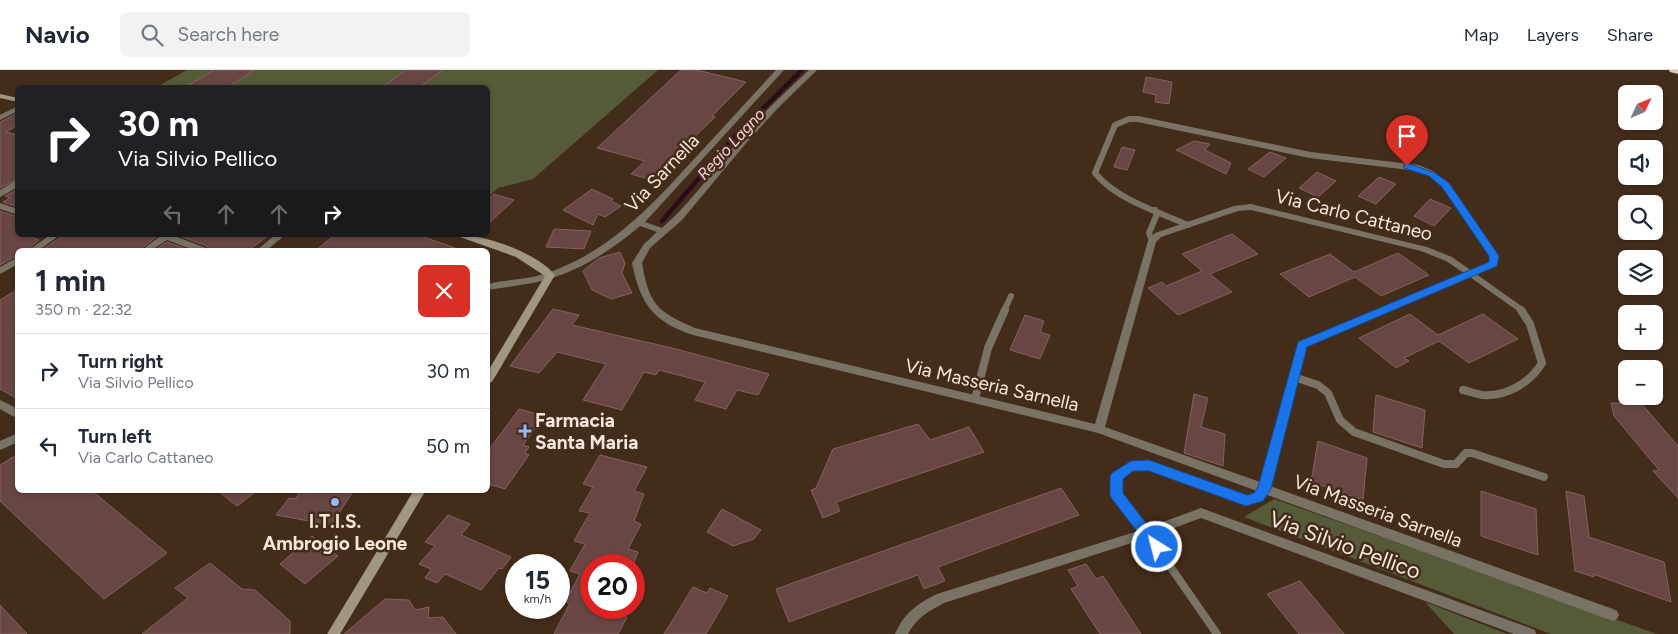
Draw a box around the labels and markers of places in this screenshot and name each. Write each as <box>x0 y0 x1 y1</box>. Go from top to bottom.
pin <box>1386 115 1428 166</box>
place label: Farmacia Santa Maria <box>535 409 638 454</box>
marker: Farmacia Santa Maria <box>519 425 531 437</box>
marker: I.T.I.S. Ambrogio Leone <box>329 496 341 508</box>
place label: I.T.I.S. Ambrogio Leone <box>263 510 408 555</box>

